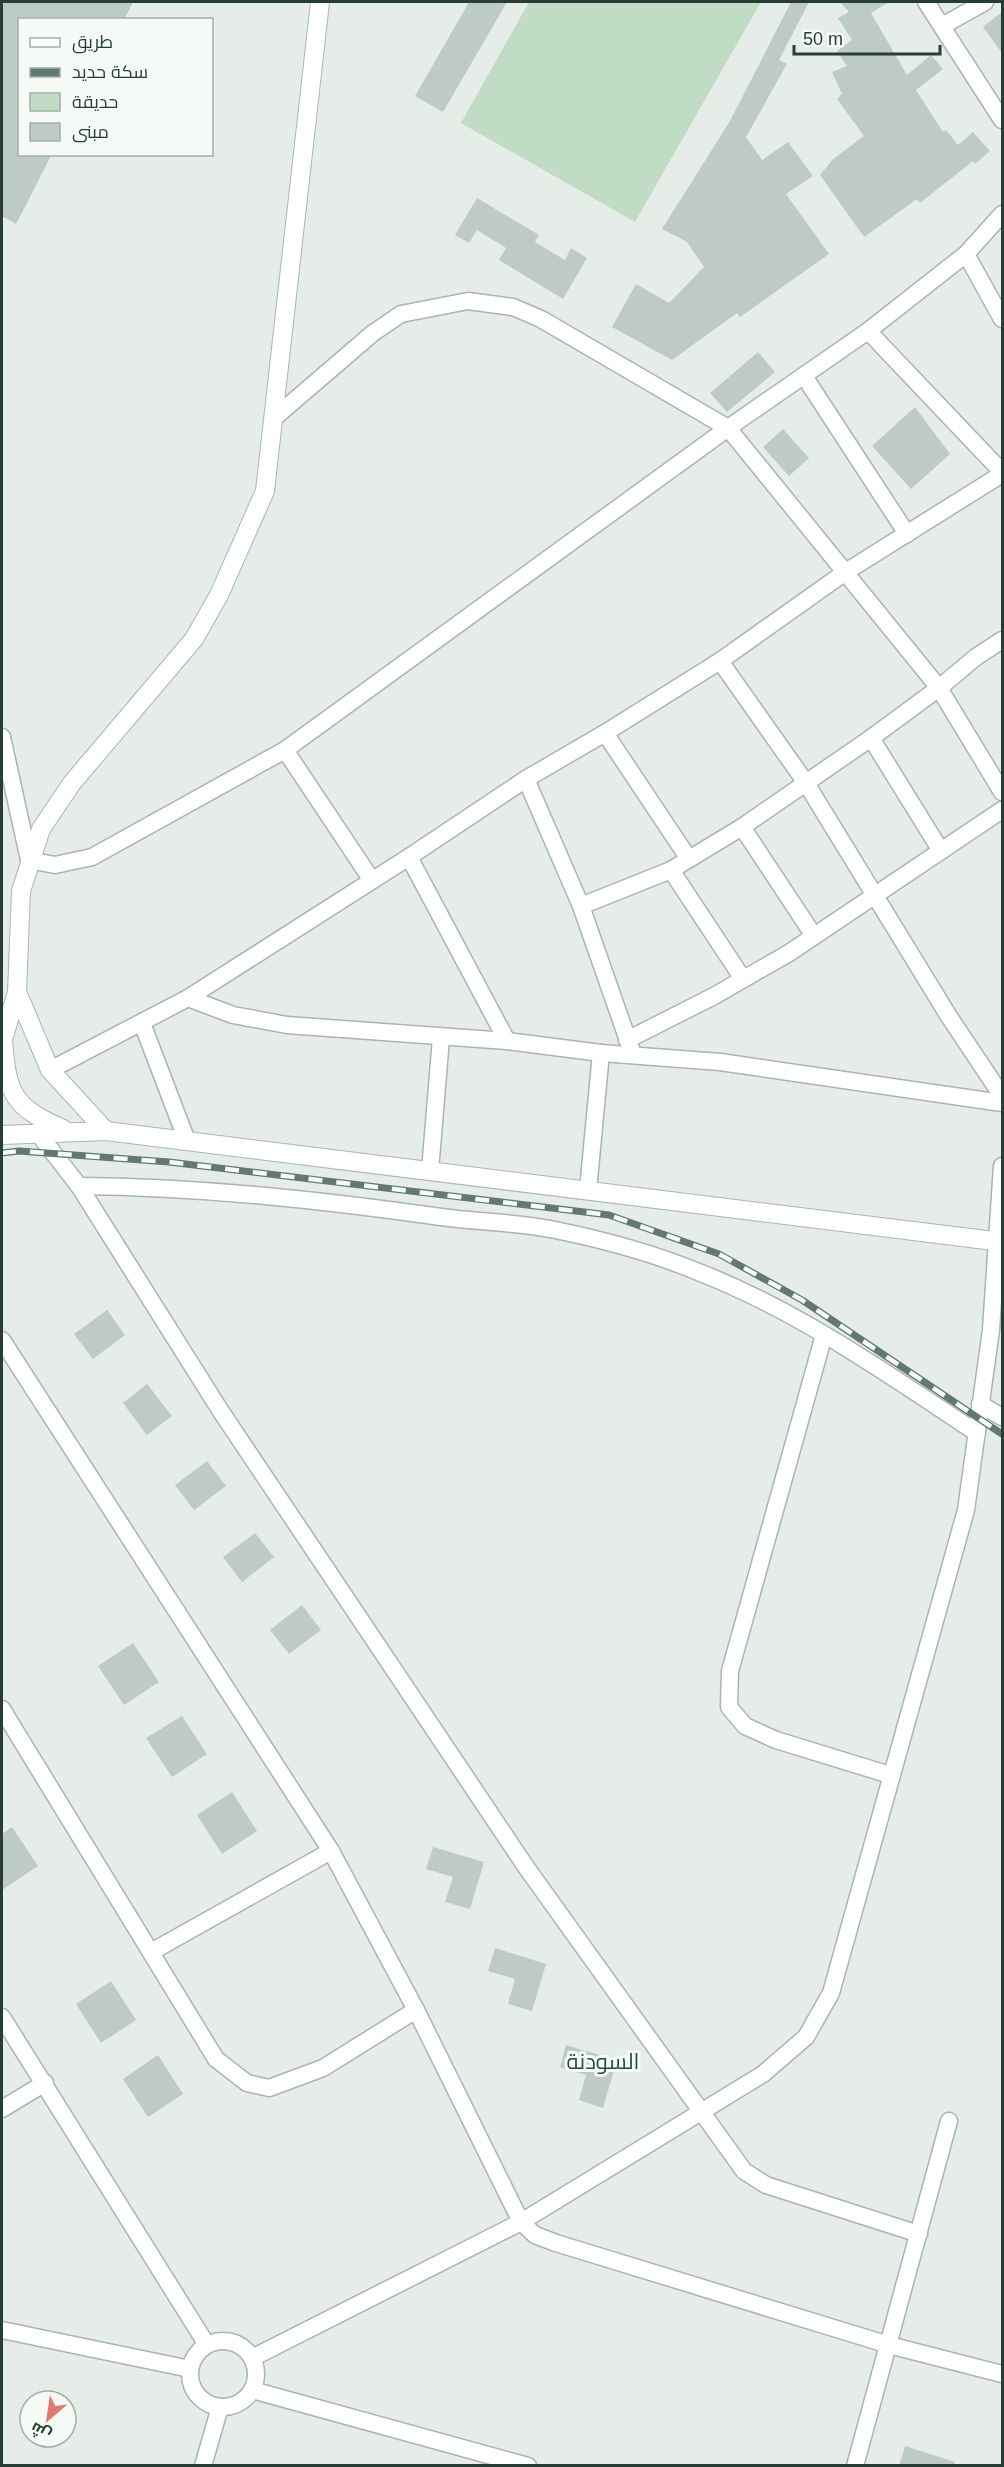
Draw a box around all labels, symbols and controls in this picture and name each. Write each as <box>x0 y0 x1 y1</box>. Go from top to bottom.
legend <box>18 18 213 156</box>
scale bar <box>794 18 940 56</box>
text: 50 m <box>803 29 843 49</box>
text: طريق <box>72 32 113 54</box>
text: سكة حديد <box>72 62 148 82</box>
text: حديقة <box>72 92 118 112</box>
text: مبنى <box>72 122 109 143</box>
district label: السودنة <box>567 2049 639 2074</box>
north arrow <box>18 2389 78 2449</box>
text: ش <box>28 2418 55 2444</box>

